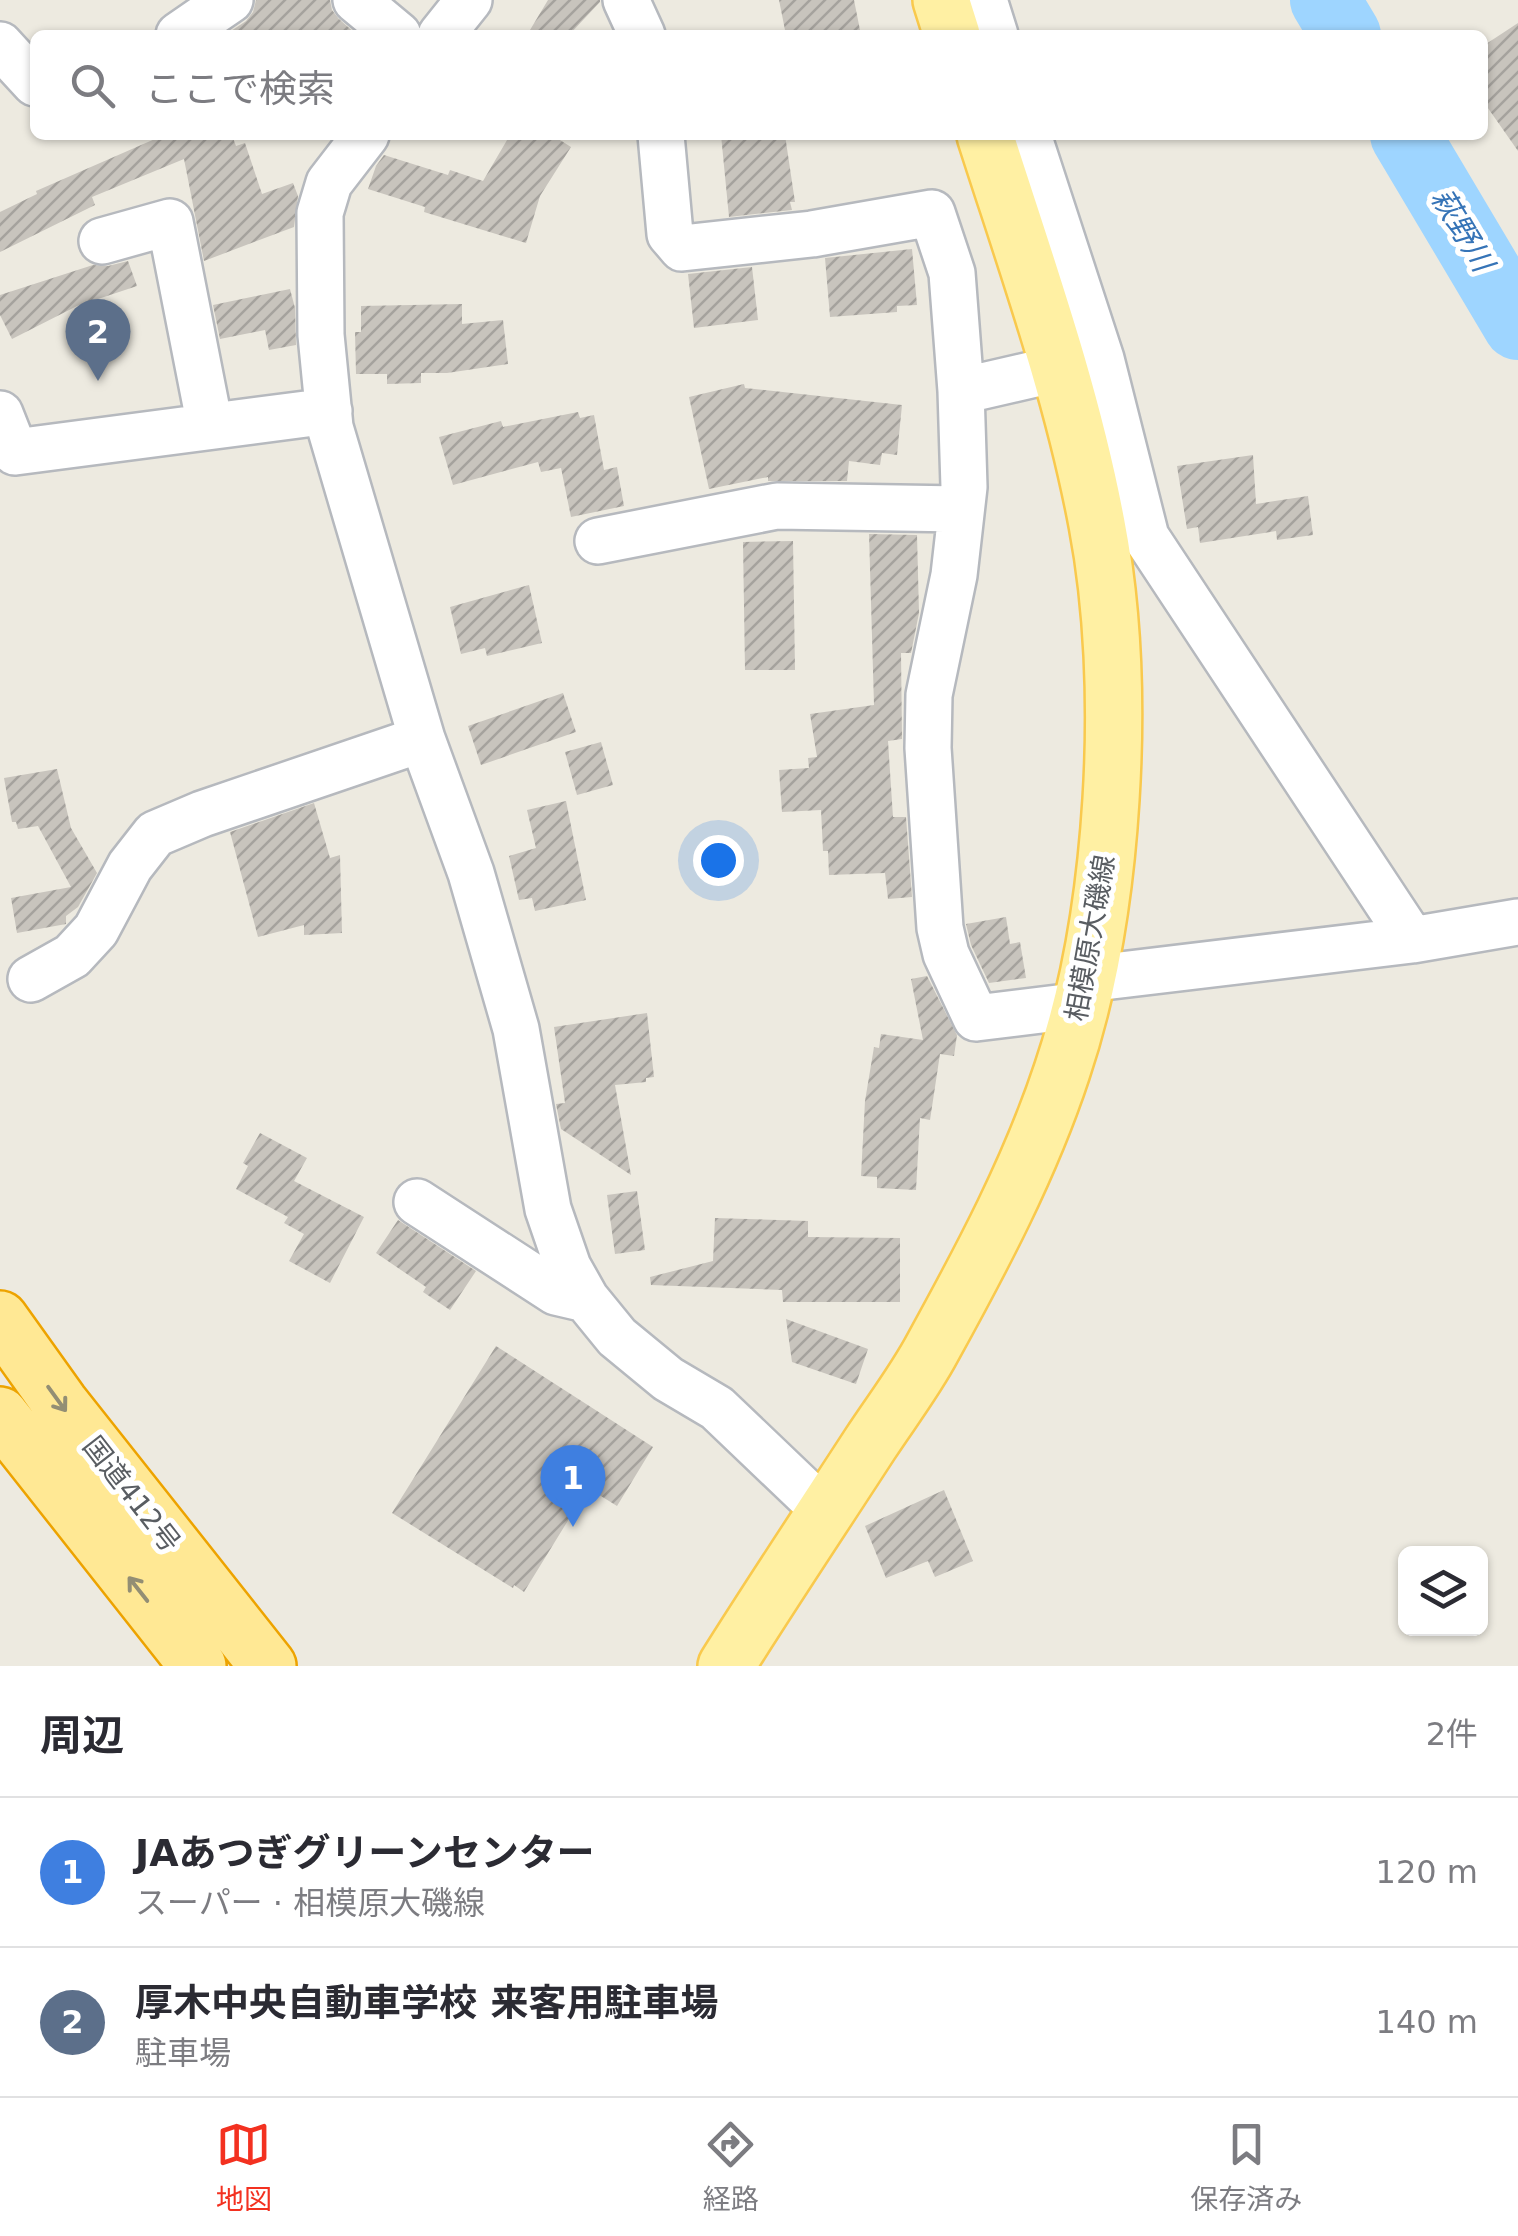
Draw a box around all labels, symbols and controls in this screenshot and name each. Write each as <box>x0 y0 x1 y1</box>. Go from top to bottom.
search box <box>30 30 1488 140</box>
icon: search <box>65 58 120 113</box>
text: ここで検索 <box>145 67 335 111</box>
water label: 萩野川 <box>1424 182 1502 280</box>
pin: 2 <box>66 298 130 381</box>
your location <box>693 835 744 886</box>
street label: 相模原大磯線 <box>1060 852 1121 1024</box>
one-way arrow <box>46 1385 67 1412</box>
street label: 国道412号 <box>76 1430 187 1559</box>
pin: 1 <box>540 1444 606 1527</box>
map controls <box>1398 1546 1488 1636</box>
button: layers <box>1398 1546 1488 1636</box>
one-way arrow <box>127 1577 149 1603</box>
text: 周辺 <box>40 1711 124 1760</box>
text: 2件 <box>1426 1715 1478 1753</box>
text: JAあつぎグリーンセンター <box>135 1831 595 1875</box>
text: 1 <box>61 1853 84 1891</box>
text: 120 m <box>1376 1853 1478 1891</box>
text: スーパー · 相模原大磯線 <box>135 1884 485 1922</box>
text: 厚木中央自動車学校 来客用駐車場 <box>135 1981 718 2025</box>
text: 2 <box>61 2003 84 2041</box>
text: 140 m <box>1376 2003 1478 2041</box>
text: 駐車場 <box>135 2034 231 2072</box>
tab: 地図 <box>216 2117 272 2217</box>
tab: 経路 <box>703 2117 759 2217</box>
tab: 保存済み <box>1190 2117 1302 2217</box>

